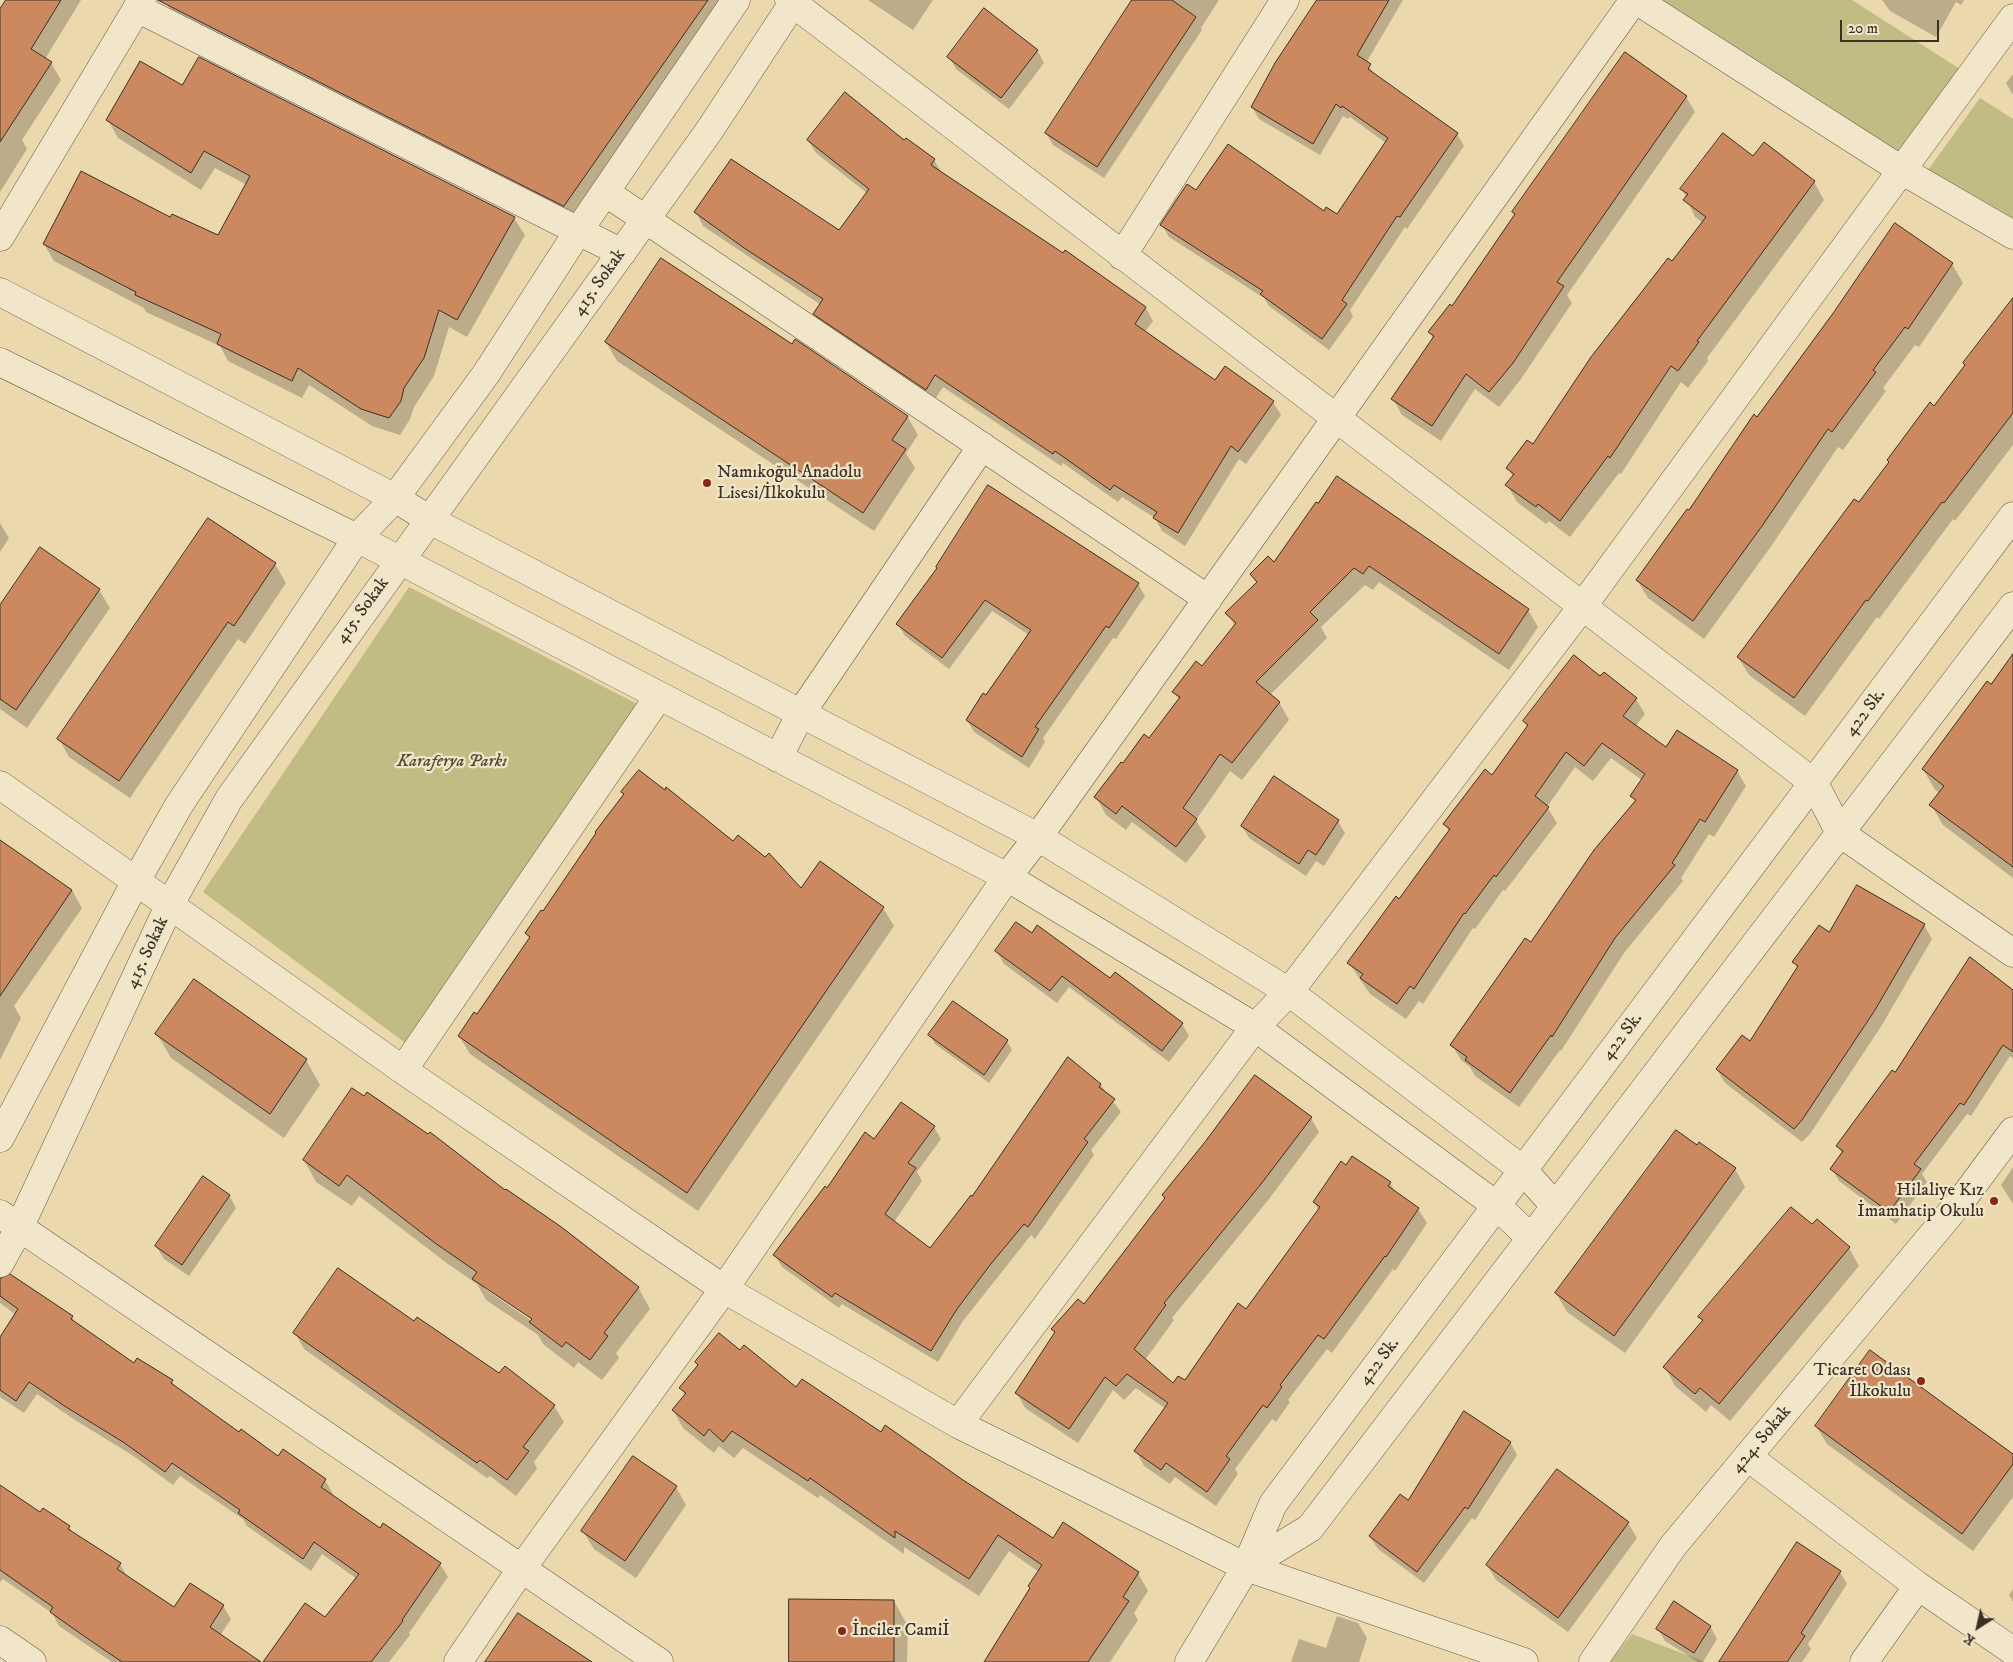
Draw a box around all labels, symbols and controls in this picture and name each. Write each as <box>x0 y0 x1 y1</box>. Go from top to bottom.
scale bar <box>1843 10 1942 42</box>
text: 20 m <box>1848 19 1878 38</box>
street label: 415. Sokak <box>569 245 631 321</box>
place label: Namıkoğul Anadolu Lisesi/İlkokulu <box>717 462 862 504</box>
marker: Namıkoğul Anadolu Lisesi/İlkokulu <box>701 477 713 489</box>
street label: 415. Sokak <box>332 574 394 648</box>
street label: 422 Sk. <box>1841 685 1891 741</box>
park label: Karaferya Parkı <box>397 751 507 773</box>
street label: 415. Sokak <box>122 914 174 992</box>
street label: 422 Sk. <box>1598 1009 1648 1065</box>
place label: Hilaliye Kız İmamhatip Okulu <box>1857 1180 1984 1222</box>
marker: Hilaliye Kız İmamhatip Okulu <box>1988 1195 2000 1207</box>
street label: 422 Sk. <box>1355 1334 1405 1390</box>
place label: Ticaret Odası İlkokulu <box>1814 1360 1911 1402</box>
marker: Ticaret Odası İlkokulu <box>1915 1375 1927 1387</box>
street label: 424. Sokak <box>1727 1402 1797 1478</box>
north arrow <box>1953 1602 2003 1652</box>
place label: İnciler Camiİ <box>852 1620 950 1642</box>
marker: İnciler Camiİ <box>836 1625 848 1637</box>
text: K <box>1960 1629 1979 1649</box>

